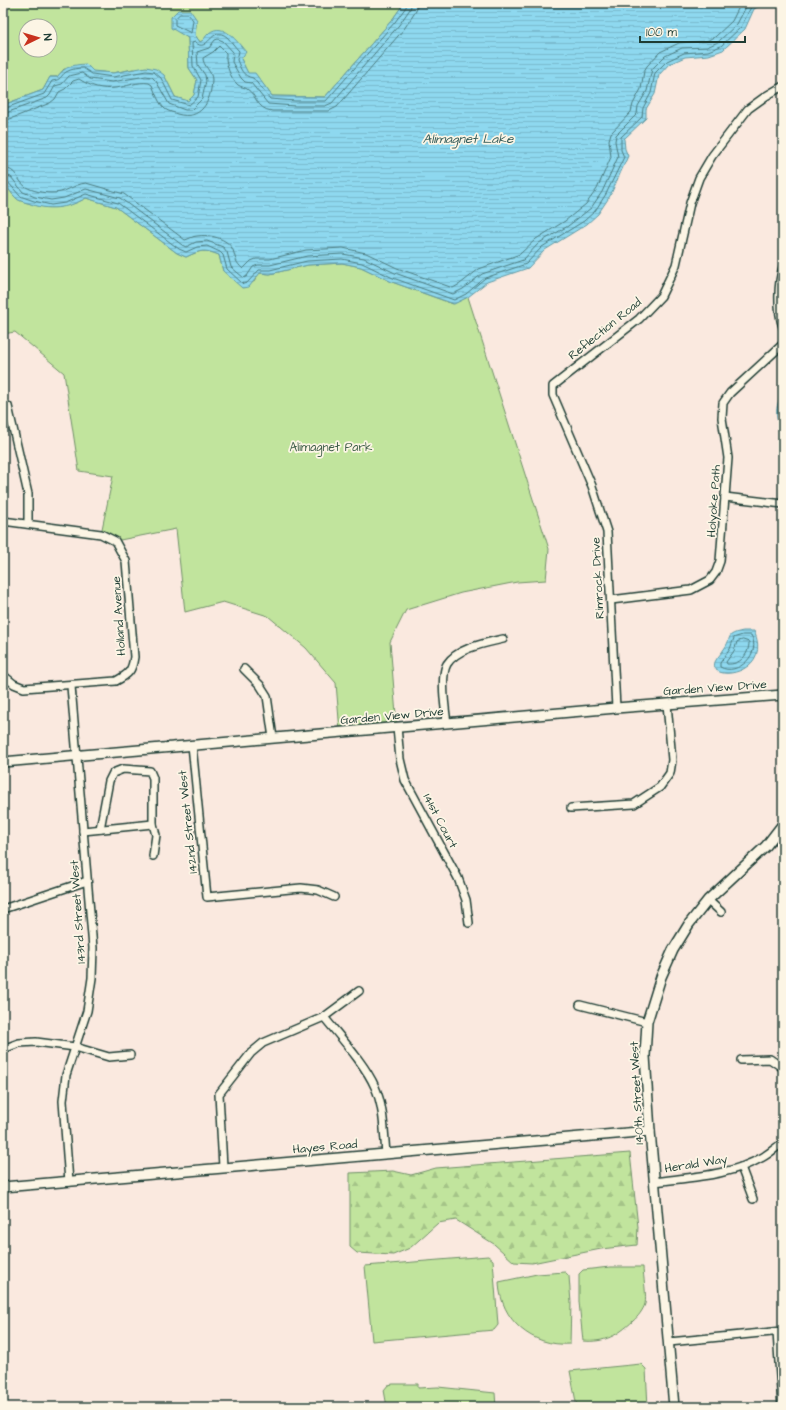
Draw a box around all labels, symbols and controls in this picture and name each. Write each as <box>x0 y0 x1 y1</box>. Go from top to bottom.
north arrow <box>18 18 58 58</box>
scale bar <box>640 18 745 44</box>
text: 100 m <box>646 24 677 41</box>
text: N <box>40 33 55 41</box>
water label: Alimagnet Lake <box>423 130 514 149</box>
street label: Reflection Road <box>565 294 645 364</box>
park label: Alimagnet Park <box>290 439 373 457</box>
street label: Holyoke Path <box>703 464 726 538</box>
street label: Rimrock Drive <box>587 536 609 619</box>
street label: Holland Avenue <box>108 575 130 656</box>
street label: Garden View Drive <box>663 676 768 700</box>
street label: Garden View Drive <box>340 703 445 729</box>
street label: 142nd Street West <box>174 769 202 875</box>
street label: 141st Court <box>418 791 462 851</box>
street label: 143rd Street West <box>66 859 90 964</box>
street label: 140th Street West <box>626 1041 648 1145</box>
street label: Hayes Road <box>292 1136 358 1159</box>
street label: Herald Way <box>663 1151 729 1178</box>

